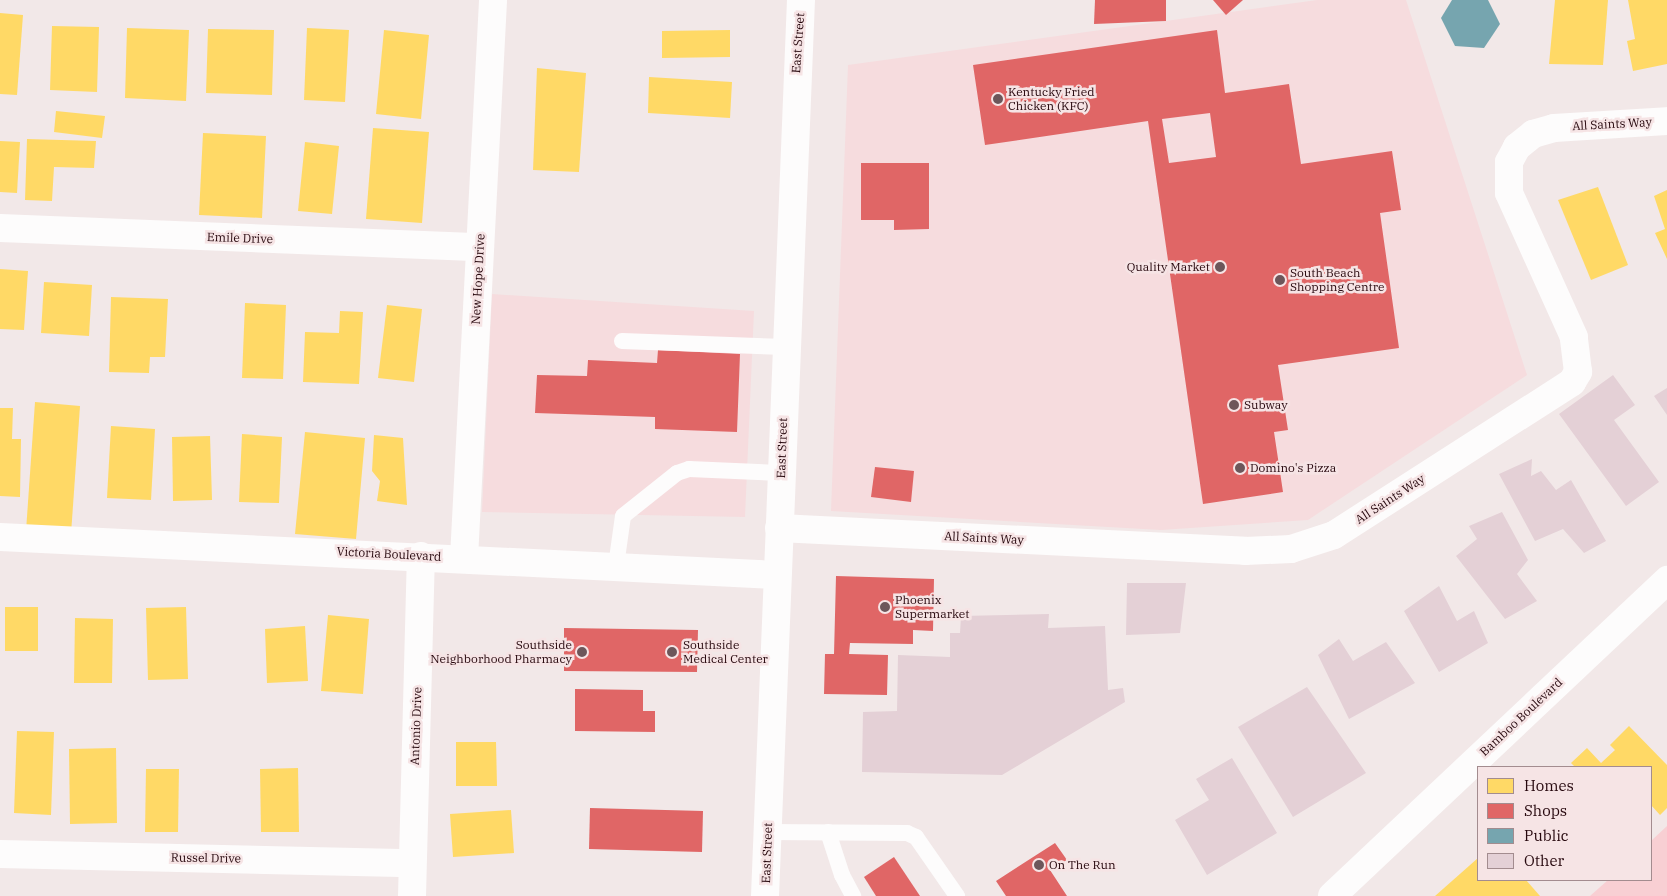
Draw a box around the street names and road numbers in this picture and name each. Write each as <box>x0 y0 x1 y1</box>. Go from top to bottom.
street label: East Street <box>789 12 807 74</box>
street label: All Saints Way <box>1572 115 1652 133</box>
street label: Emile Drive <box>207 230 273 246</box>
street label: New Hope Drive <box>468 233 488 325</box>
street label: East Street <box>774 417 790 479</box>
street label: All Saints Way <box>1353 471 1427 527</box>
street label: All Saints Way <box>944 529 1024 547</box>
street label: Victoria Boulevard <box>336 544 442 564</box>
street label: Bamboo Boulevard <box>1477 675 1565 759</box>
street label: Antonio Drive <box>407 687 425 765</box>
street label: East Street <box>759 822 775 884</box>
street label: Russel Drive <box>171 850 241 866</box>

